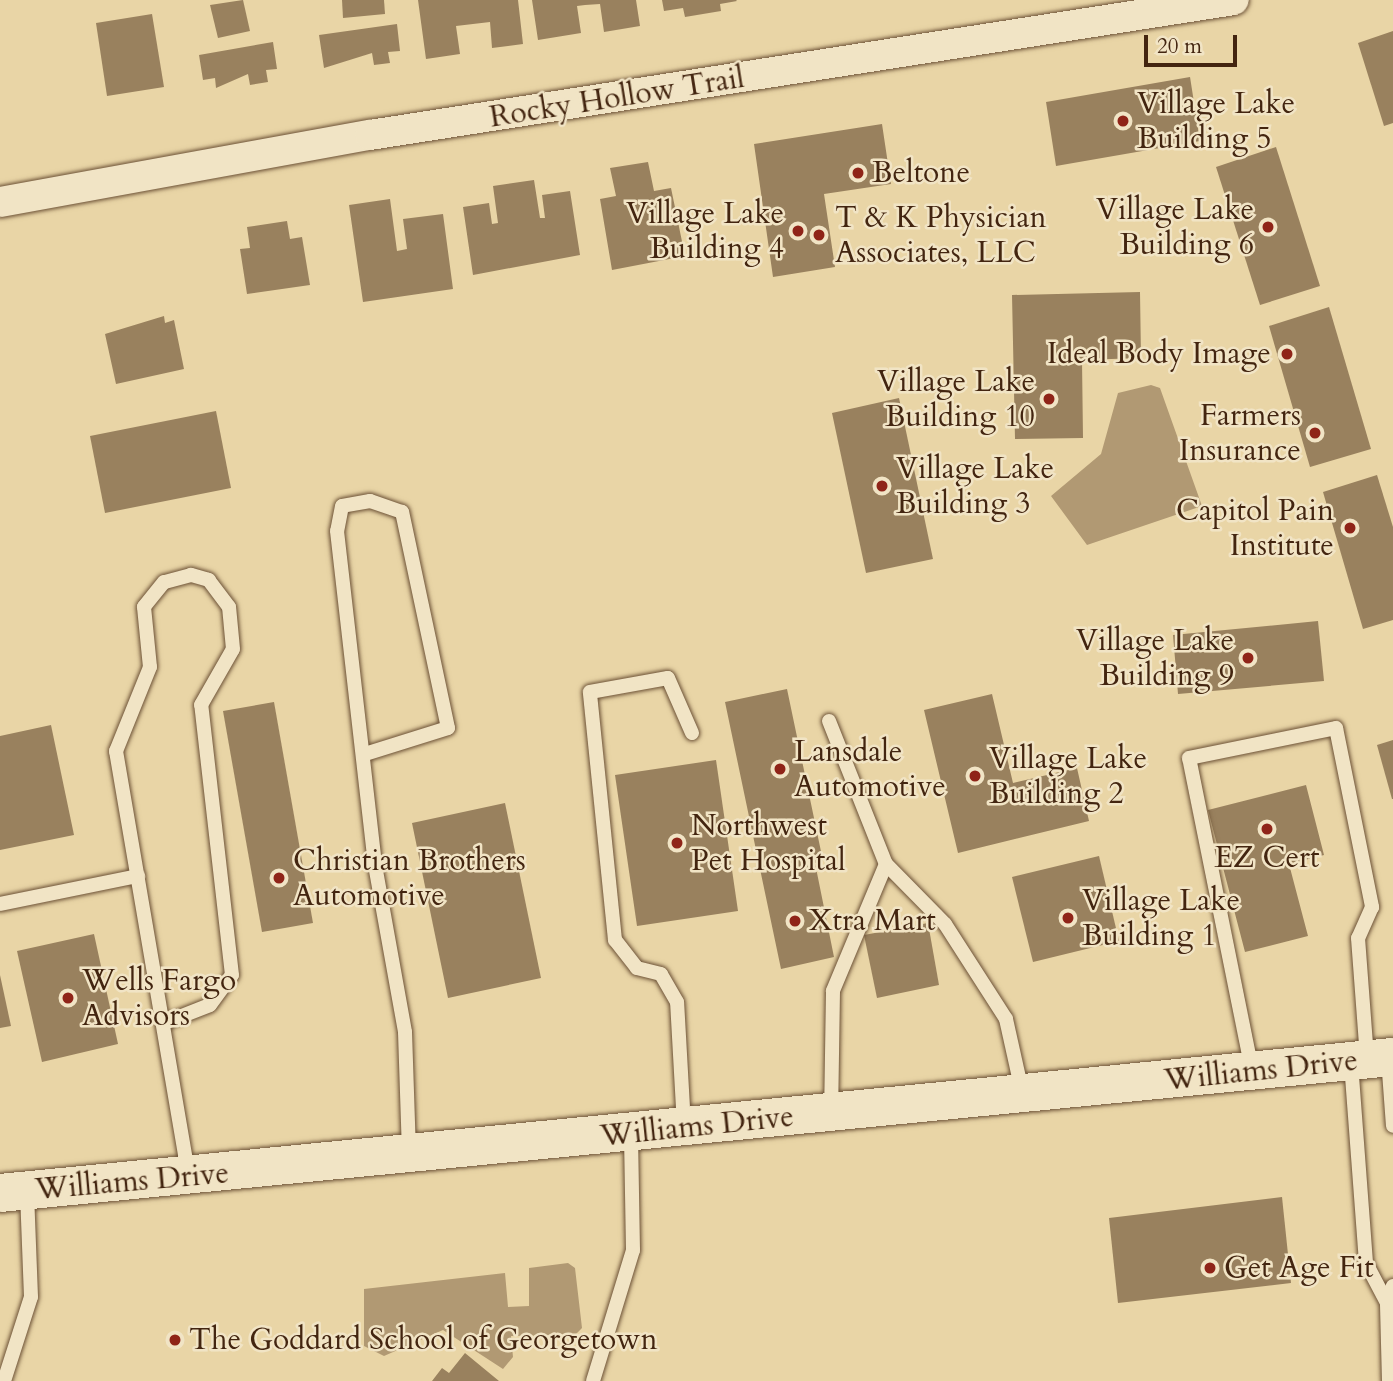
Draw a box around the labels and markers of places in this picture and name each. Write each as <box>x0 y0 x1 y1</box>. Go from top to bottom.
place label: Village Lake Building 5 <box>1137 86 1295 156</box>
marker: Village Lake Building 5 <box>1115 113 1131 129</box>
place label: Beltone <box>872 155 970 191</box>
marker: Beltone <box>850 165 866 181</box>
place label: Village Lake Building 6 <box>1096 192 1254 262</box>
place label: Village Lake Building 4 <box>626 196 784 266</box>
place label: T & K Physician Associates, LLC <box>835 200 1046 270</box>
marker: Village Lake Building 6 <box>1260 219 1276 235</box>
marker: Village Lake Building 4 <box>790 223 806 239</box>
marker: T & K Physician Associates, LLC <box>809 225 829 245</box>
place label: Ideal Body Image <box>1047 336 1271 372</box>
marker: Ideal Body Image <box>1277 344 1297 364</box>
place label: Village Lake Building 10 <box>877 364 1035 434</box>
marker: Village Lake Building 10 <box>1041 391 1057 407</box>
place label: Farmers Insurance <box>1179 398 1301 468</box>
marker: Farmers Insurance <box>1307 425 1323 441</box>
place label: Village Lake Building 3 <box>896 451 1054 522</box>
marker: Village Lake Building 3 <box>874 478 890 494</box>
place label: Capitol Pain Institute <box>1176 493 1334 564</box>
marker: Capitol Pain Institute <box>1340 518 1360 538</box>
place label: Village Lake Building 9 <box>1076 623 1234 694</box>
marker: Village Lake Building 9 <box>1240 650 1256 666</box>
place label: Lansdale Automotive <box>794 734 946 804</box>
place label: Village Lake Building 2 <box>989 741 1147 812</box>
marker: Lansdale Automotive <box>772 761 788 777</box>
marker: Village Lake Building 2 <box>967 768 983 784</box>
place label: Northwest Pet Hospital <box>691 808 846 878</box>
marker: EZ Cert <box>1259 821 1275 837</box>
marker: Northwest Pet Hospital <box>669 835 685 851</box>
place label: EZ Cert <box>1215 840 1319 876</box>
place label: Christian Brothers Automotive <box>293 843 526 914</box>
marker: Christian Brothers Automotive <box>271 870 287 886</box>
place label: Village Lake Building 1 <box>1082 883 1240 954</box>
place label: Xtra Mart <box>809 903 936 939</box>
marker: Village Lake Building 1 <box>1060 910 1076 926</box>
marker: Xtra Mart <box>787 913 803 929</box>
place label: Wells Fargo Advisors <box>82 963 236 1034</box>
marker: Wells Fargo Advisors <box>60 990 76 1006</box>
place label: Get Age Fit <box>1224 1250 1374 1286</box>
marker: Get Age Fit <box>1202 1260 1218 1276</box>
place label: The Goddard School of Georgetown <box>189 1322 657 1358</box>
marker: The Goddard School of Georgetown <box>167 1332 183 1348</box>

